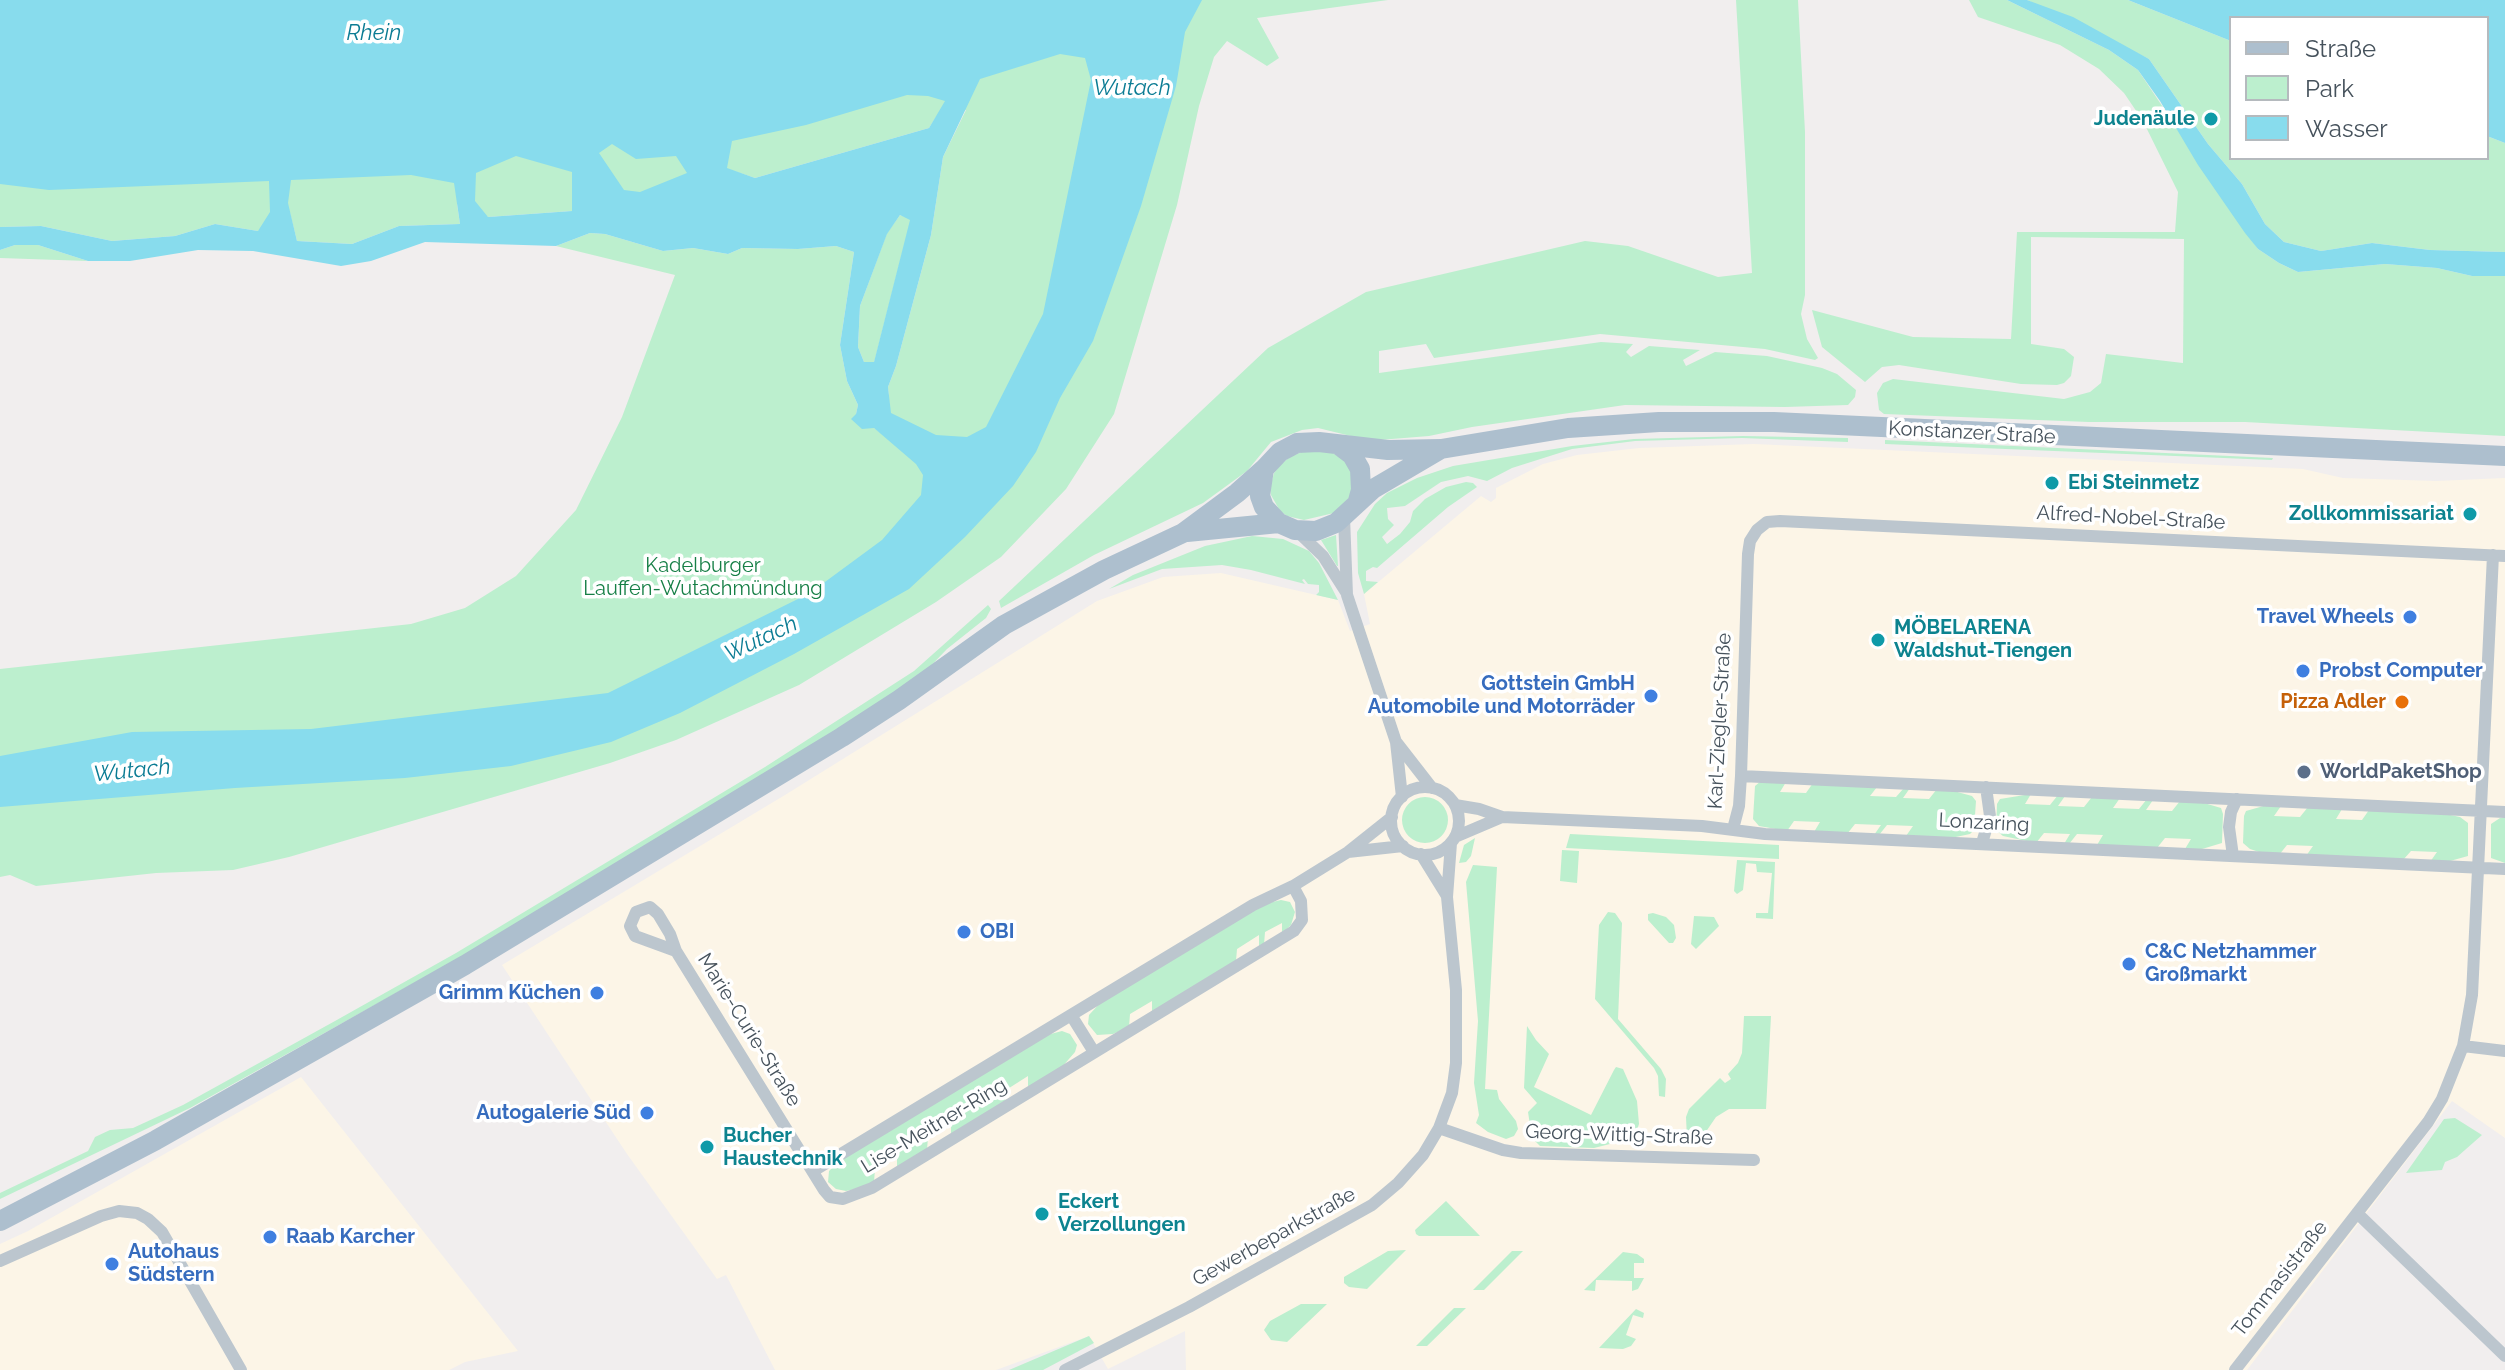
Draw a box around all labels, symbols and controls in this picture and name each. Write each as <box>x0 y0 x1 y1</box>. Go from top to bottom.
legend <box>2229 16 2489 160</box>
water label: Rhein <box>347 20 401 46</box>
text: Straße <box>2305 34 2376 63</box>
text: Park <box>2305 74 2354 103</box>
water label: Wutach <box>1093 75 1171 101</box>
place label: Judenäule <box>2094 107 2195 131</box>
marker: Judenäule <box>2202 110 2220 128</box>
text: Wasser <box>2305 114 2388 143</box>
street label: Konstanzer Straße <box>1888 417 2056 449</box>
place label: Ebi Steinmetz <box>2068 471 2199 495</box>
marker: Ebi Steinmetz <box>2043 474 2061 492</box>
street label: Alfred-Nobel-Straße <box>2036 501 2226 535</box>
place label: Zollkommissariat <box>2289 502 2454 526</box>
marker: Zollkommissariat <box>2461 505 2479 523</box>
park label: Kadelburger Lauffen-Wutachmündung <box>583 554 823 601</box>
place label: Travel Wheels <box>2257 605 2394 629</box>
marker: Travel Wheels <box>2401 608 2419 626</box>
water label: Wutach <box>720 611 802 667</box>
place label: MÖBELARENA Waldshut-Tiengen <box>1894 616 2072 663</box>
marker: MÖBELARENA Waldshut-Tiengen <box>1869 631 1887 649</box>
street label: Karl-Ziegler-Straße <box>1703 632 1737 810</box>
place label: Probst Computer <box>2319 659 2483 683</box>
marker: Probst Computer <box>2294 662 2312 680</box>
place label: Gottstein GmbH Automobile und Motorräder <box>1368 672 1635 719</box>
marker: Gottstein GmbH Automobile und Motorräder <box>1642 687 1660 705</box>
place label: Pizza Adler <box>2280 690 2386 714</box>
marker: Pizza Adler <box>2393 693 2411 711</box>
water label: Wutach <box>92 754 172 788</box>
place label: WorldPaketShop <box>2320 760 2482 784</box>
marker: WorldPaketShop <box>2295 763 2313 781</box>
street label: Lonzaring <box>1938 809 2030 837</box>
place label: OBI <box>980 920 1014 944</box>
marker: OBI <box>955 923 973 941</box>
place label: C&C Netzhammer Großmarkt <box>2145 940 2316 987</box>
street label: Marie-Curie-Straße <box>692 949 806 1111</box>
marker: C&C Netzhammer Großmarkt <box>2120 955 2138 973</box>
place label: Grimm Küchen <box>439 981 581 1005</box>
marker: Grimm Küchen <box>588 984 606 1002</box>
street label: Lise-Meitner-Ring <box>857 1073 1011 1179</box>
place label: Autogalerie Süd <box>476 1101 631 1125</box>
marker: Autogalerie Süd <box>638 1104 656 1122</box>
street label: Georg-Wittig-Straße <box>1525 1120 1713 1150</box>
place label: Bucher Haustechnik <box>723 1124 843 1171</box>
marker: Bucher Haustechnik <box>698 1138 716 1156</box>
street label: Gewerbeparkstraße <box>1188 1182 1360 1292</box>
place label: Eckert Verzollungen <box>1058 1190 1186 1237</box>
marker: Eckert Verzollungen <box>1033 1205 1051 1223</box>
street label: Tommasistraße <box>2227 1216 2333 1342</box>
place label: Raab Karcher <box>286 1225 415 1249</box>
marker: Raab Karcher <box>261 1228 279 1246</box>
place label: Autohaus Südstern <box>128 1240 219 1287</box>
marker: Autohaus Südstern <box>103 1255 121 1273</box>

